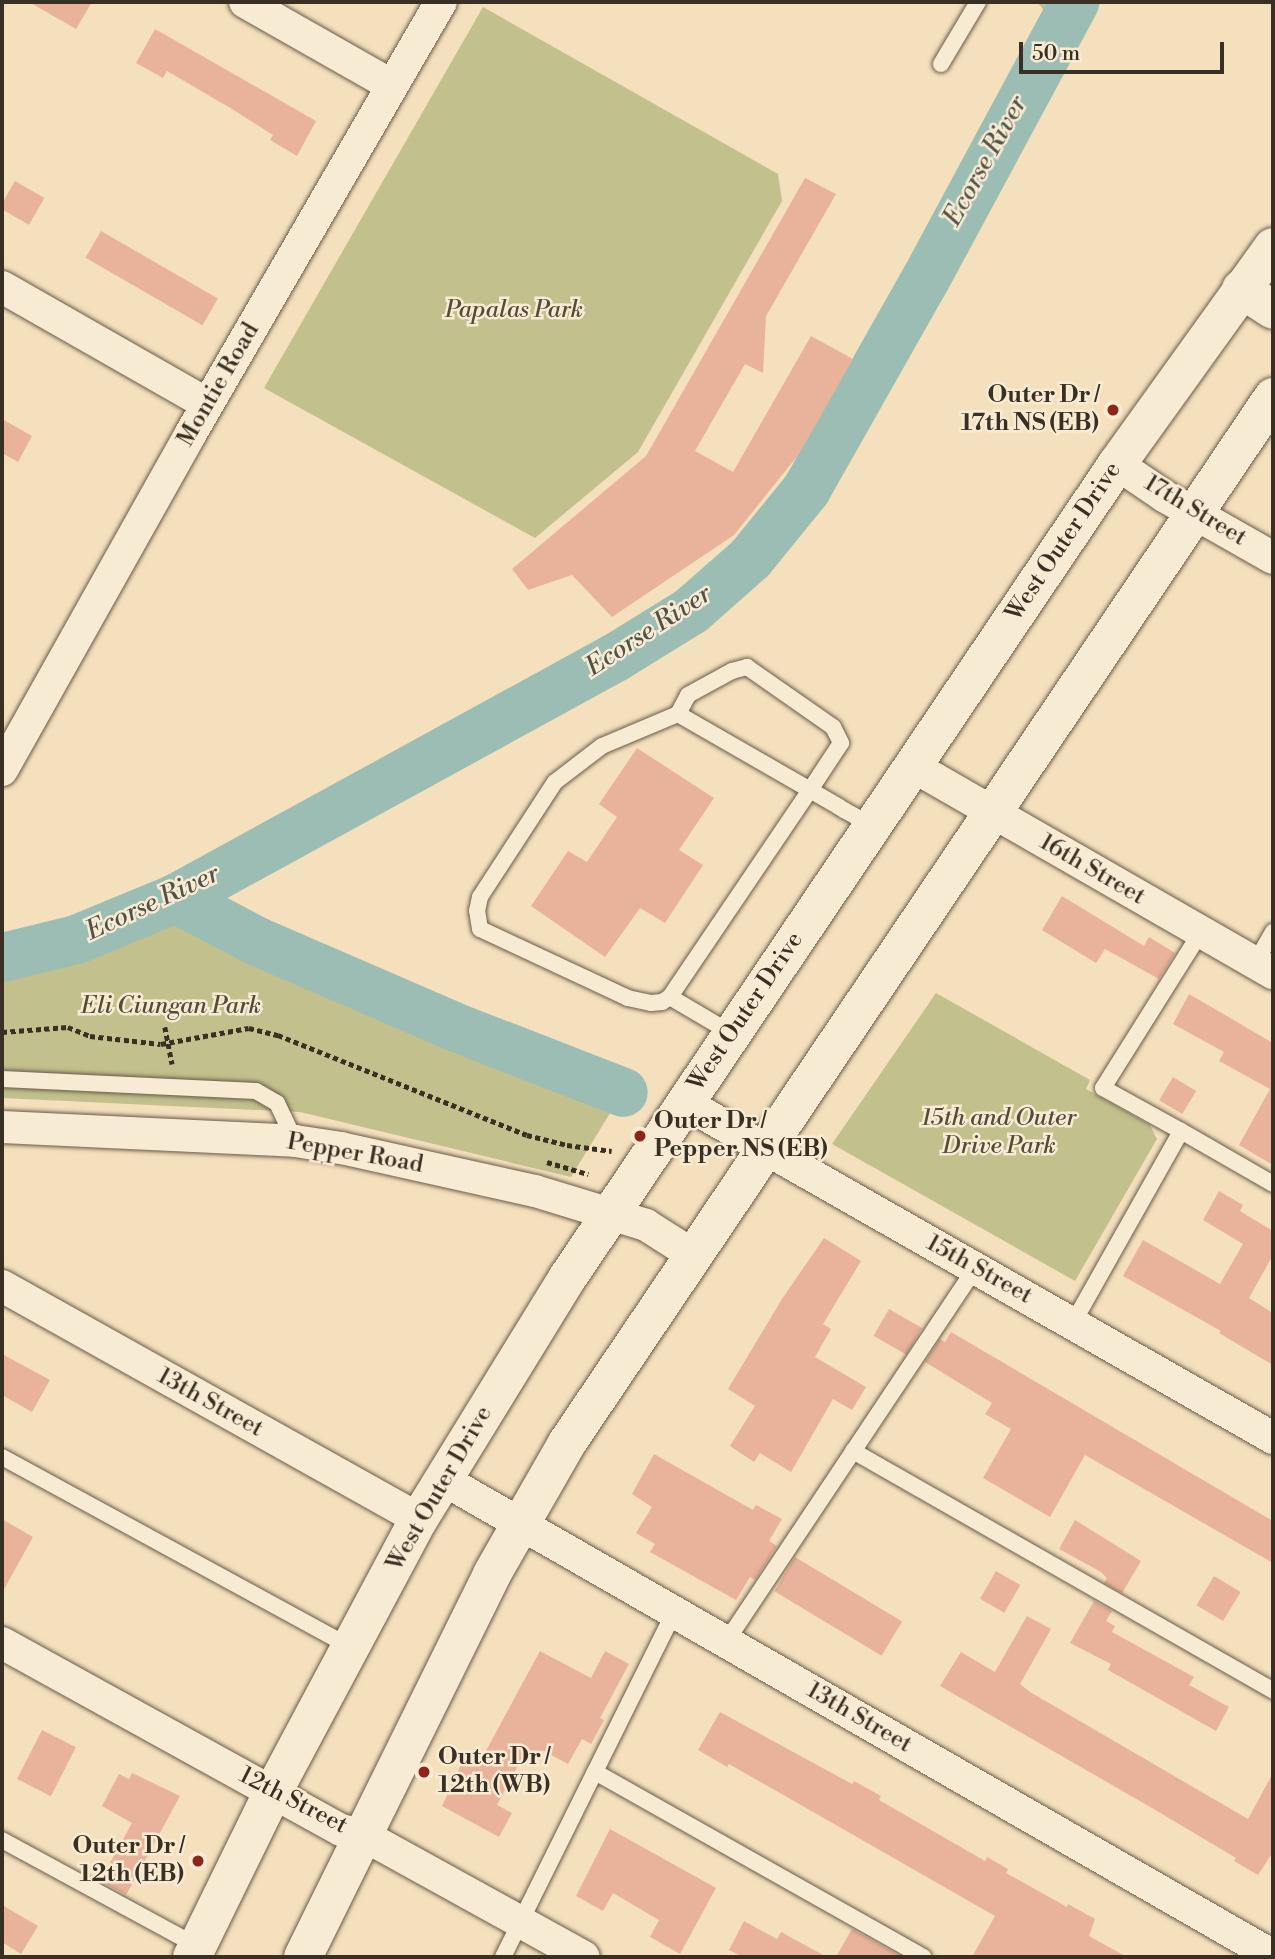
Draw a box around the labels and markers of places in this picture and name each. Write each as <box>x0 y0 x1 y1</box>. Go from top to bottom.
place label: Outer Dr / 17th NS (EB) <box>961 382 1099 438</box>
marker: Outer Dr / 17th NS (EB) <box>1105 402 1121 418</box>
place label: Outer Dr / Pepper NS (EB) <box>654 1108 828 1164</box>
marker: Outer Dr / Pepper NS (EB) <box>632 1128 648 1144</box>
place label: Outer Dr / 12th (WB) <box>438 1744 550 1800</box>
marker: Outer Dr / 12th (WB) <box>416 1764 432 1780</box>
place label: Outer Dr / 12th (EB) <box>72 1833 184 1889</box>
marker: Outer Dr / 12th (EB) <box>190 1853 206 1869</box>

